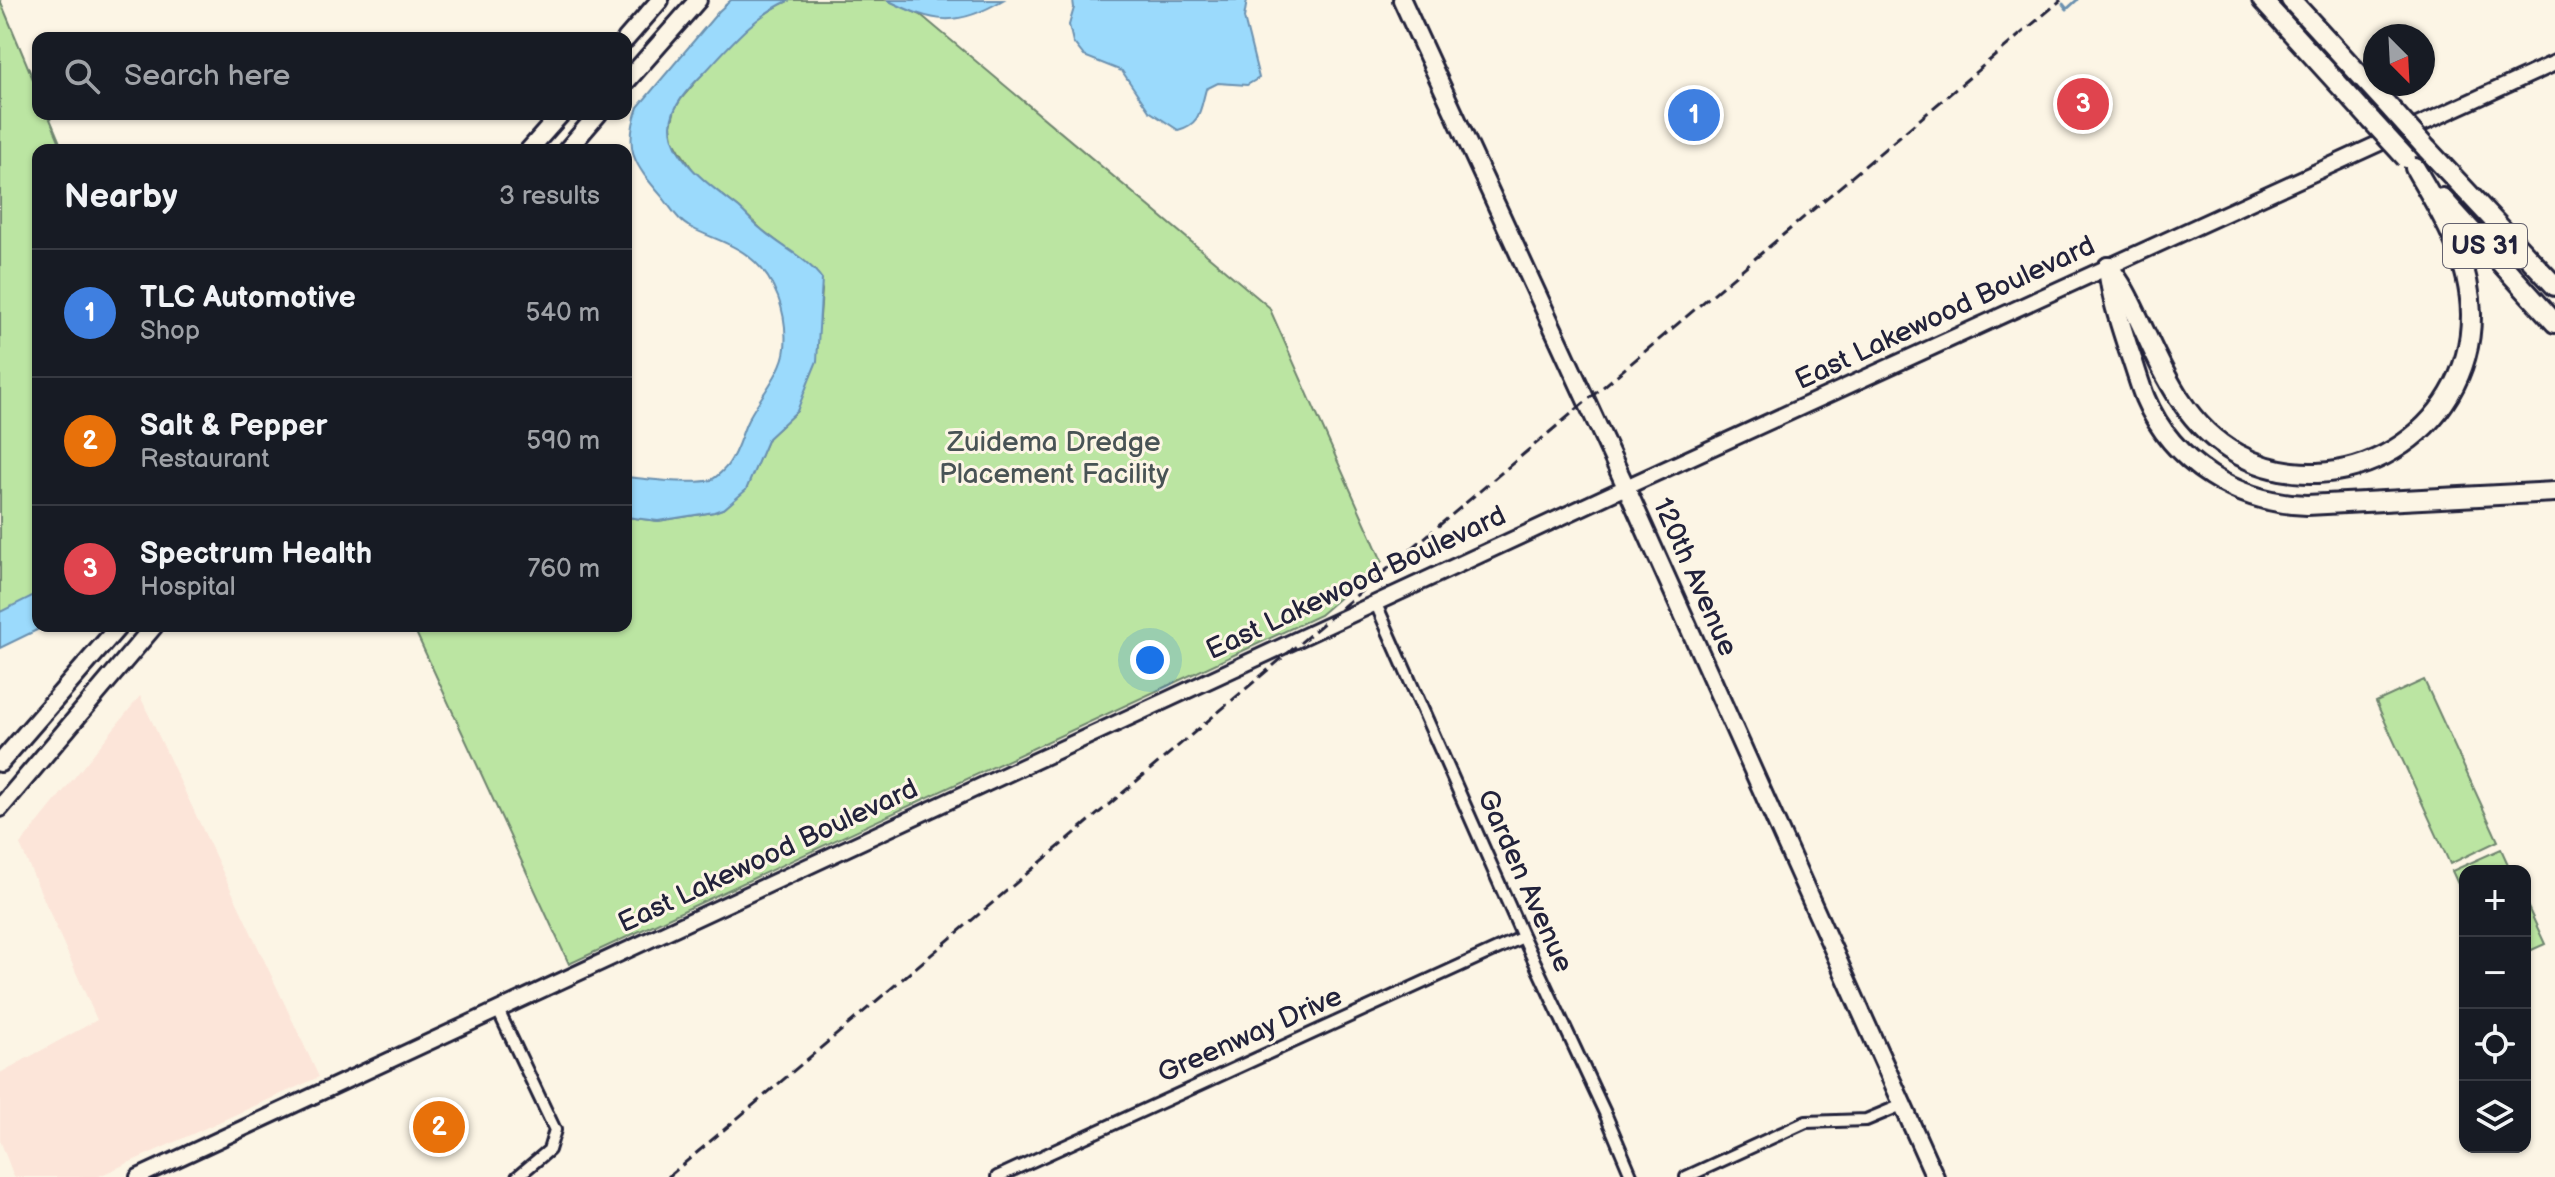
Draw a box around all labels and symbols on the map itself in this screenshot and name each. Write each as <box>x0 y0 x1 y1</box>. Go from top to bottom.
north arrow <box>2363 24 2435 96</box>
pin: 3 <box>2057 74 2109 134</box>
pin: 1 <box>1668 85 1720 145</box>
road number: US 31 <box>2443 224 2527 268</box>
street label: East Lakewood Boulevard <box>1790 229 2100 397</box>
park label: Zuidema Dredge Placement Facility <box>939 426 1169 491</box>
street label: 120th Avenue <box>1645 493 1745 661</box>
street label: East Lakewood Boulevard <box>1201 499 1511 667</box>
your location <box>1130 640 1170 680</box>
street label: East Lakewood Boulevard <box>613 772 923 940</box>
street label: Garden Avenue <box>1470 785 1580 977</box>
street label: Greenway Drive <box>1153 980 1347 1090</box>
pin: 2 <box>413 1097 465 1157</box>

